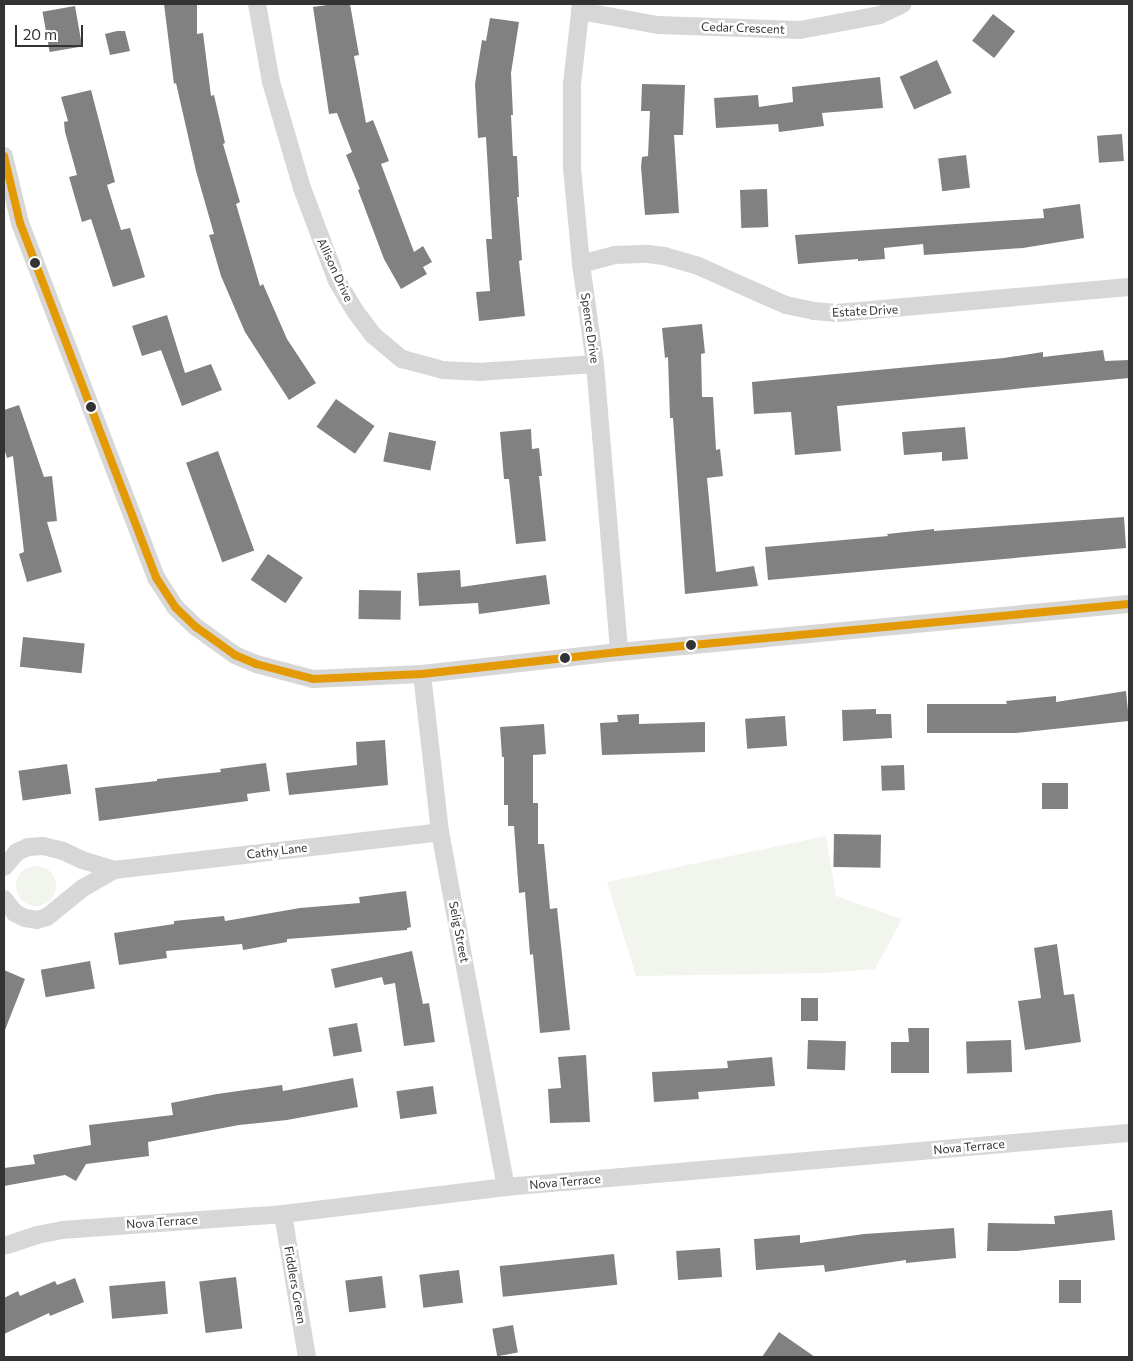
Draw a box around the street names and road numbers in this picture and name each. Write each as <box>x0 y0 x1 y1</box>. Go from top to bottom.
street label: Cedar Crescent <box>701 19 785 37</box>
street label: Allison Drive <box>314 236 356 304</box>
street label: Spence Drive <box>578 292 602 364</box>
street label: Estate Drive <box>832 302 898 320</box>
street label: Cathy Lane <box>246 840 308 862</box>
street label: Selig Street <box>446 900 472 964</box>
street label: Nova Terrace <box>933 1137 1005 1157</box>
street label: Nova Terrace <box>529 1172 601 1192</box>
street label: Nova Terrace <box>126 1212 198 1232</box>
street label: Fiddlers Green <box>281 1245 309 1325</box>

